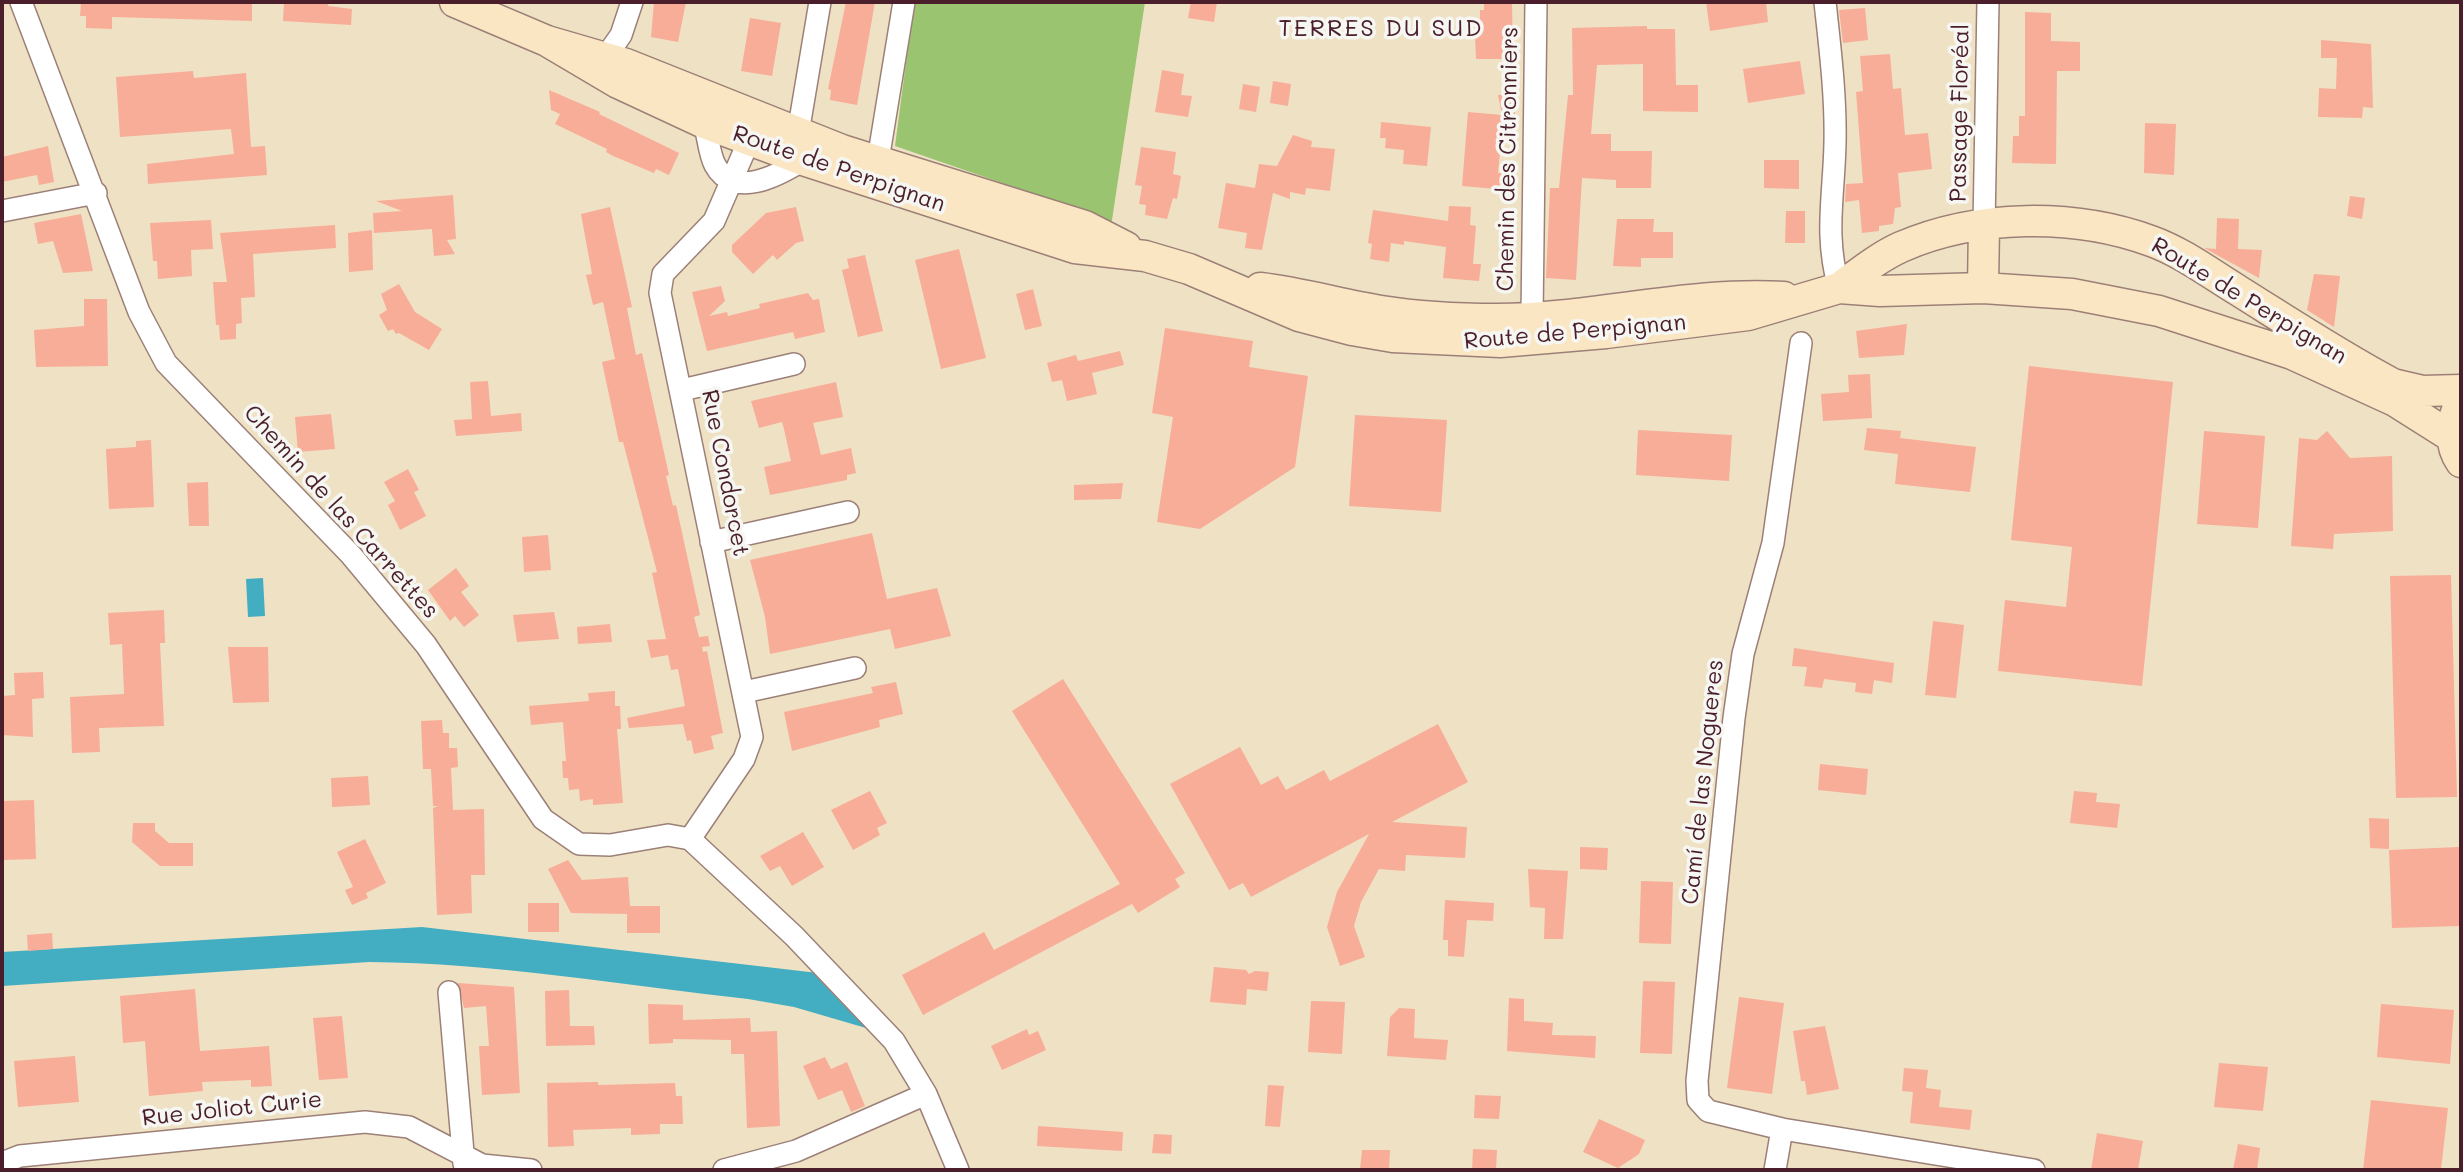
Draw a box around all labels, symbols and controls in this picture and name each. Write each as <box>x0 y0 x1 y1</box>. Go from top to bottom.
district label: TERRES DU SUD <box>1280 15 1482 43</box>
street label: Passage Floréal <box>1945 24 1975 202</box>
street label: Chemin des Citronniers <box>1492 26 1524 292</box>
street label: Route de Perpignan <box>729 120 949 218</box>
street label: Route de Perpignan <box>2146 232 2352 370</box>
street label: Route de Perpignan <box>1463 309 1687 355</box>
street label: Rue Condorcet <box>695 387 755 559</box>
street label: Chemin de las Carrettes <box>238 400 444 624</box>
street label: Camí de las Nogueres <box>1676 658 1730 906</box>
street label: Rue Joliot Curie <box>141 1086 323 1132</box>

